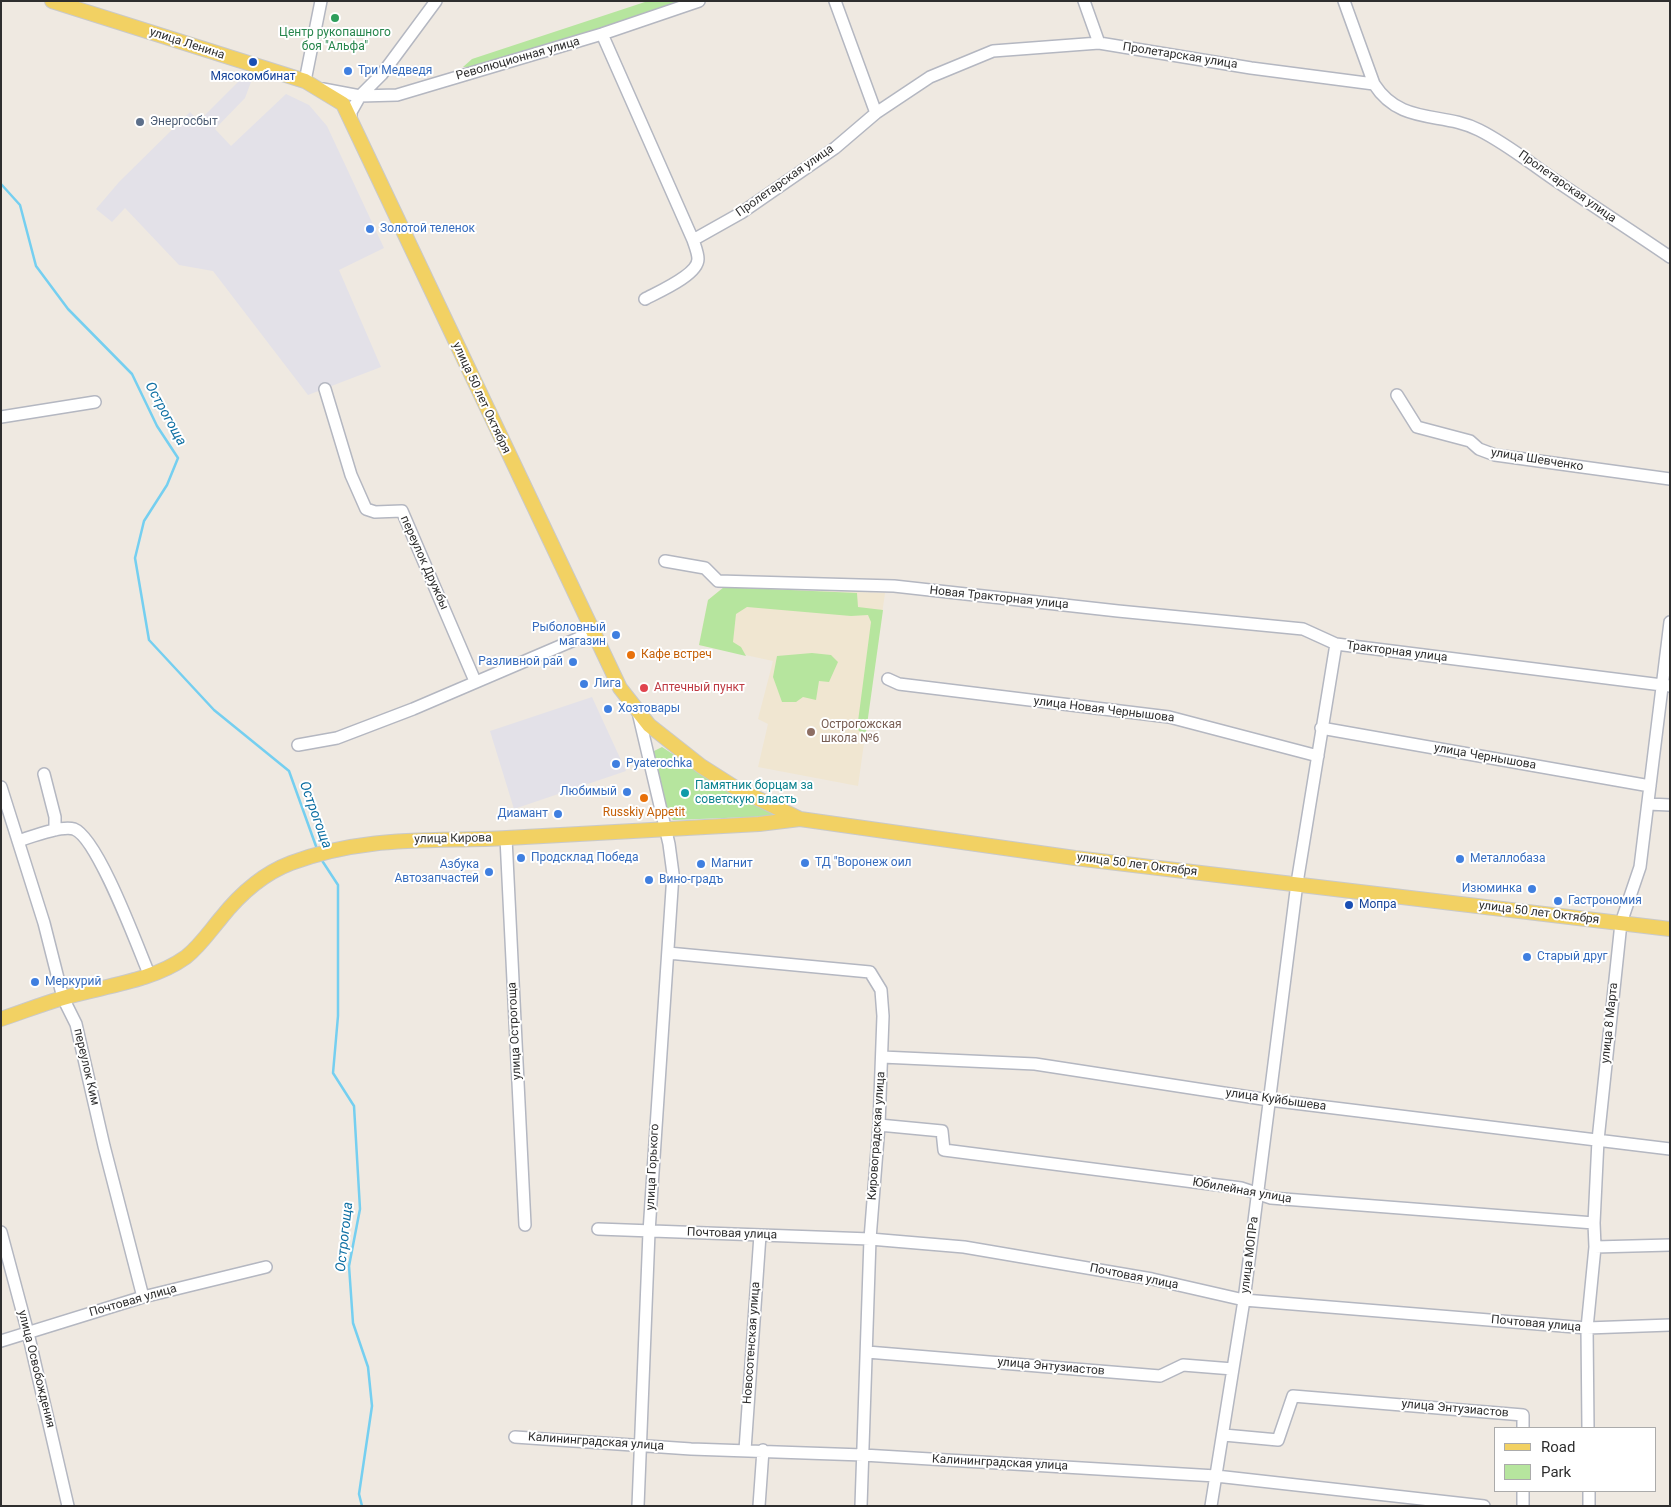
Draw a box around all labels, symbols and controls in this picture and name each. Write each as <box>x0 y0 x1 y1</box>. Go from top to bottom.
marker: Центр рукопашного боя "Альфа" <box>329 12 341 24</box>
street label: улица Ленина <box>148 25 226 63</box>
place label: Центр рукопашного боя "Альфа" <box>279 26 391 54</box>
street label: Революционная улица <box>455 34 581 84</box>
street label: Пролетарская улица <box>1122 40 1238 72</box>
marker: Мясокомбинат <box>247 56 259 68</box>
place label: Три Медведя <box>358 64 432 78</box>
marker: Три Медведя <box>342 65 354 77</box>
place label: Мясокомбинат <box>211 70 295 84</box>
place label: Энергосбыт <box>150 115 218 129</box>
marker: Энергосбыт <box>134 116 146 128</box>
street label: Пролетарская улица <box>733 142 837 220</box>
street label: Пролетарская улица <box>1515 148 1619 226</box>
place label: Золотой теленок <box>380 222 475 236</box>
marker: Золотой теленок <box>364 223 376 235</box>
street label: улица 50 лет Октября <box>449 340 513 456</box>
water label: Острогоща <box>141 379 189 449</box>
street label: улица Шевченко <box>1490 446 1584 474</box>
street label: переулок Дружбы <box>397 514 451 612</box>
street label: Новая Тракторная улица <box>929 584 1069 612</box>
place label: Рыболовный магазин <box>532 621 606 649</box>
marker: Рыболовный магазин <box>610 629 622 641</box>
street label: Тракторная улица <box>1346 639 1448 665</box>
place label: Кафе встреч <box>641 648 712 662</box>
marker: Кафе встреч <box>625 649 637 661</box>
place label: Разливной рай <box>478 655 563 669</box>
marker: Разливной рай <box>567 656 579 668</box>
place label: Лига <box>594 677 621 691</box>
marker: Лига <box>578 678 590 690</box>
place label: Аптечный пункт <box>654 681 745 695</box>
marker: Аптечный пункт <box>638 682 650 694</box>
street label: улица Новая Чернышова <box>1033 694 1175 726</box>
place label: Хозтовары <box>618 702 680 716</box>
marker: Хозтовары <box>602 703 614 715</box>
place label: Острогожская школа №6 <box>821 718 901 746</box>
marker: Острогожская школа №6 <box>805 726 817 738</box>
street label: улица Чернышова <box>1433 741 1537 773</box>
place label: Pyaterochka <box>626 757 692 771</box>
marker: Pyaterochka <box>610 758 622 770</box>
water label: Острогоща <box>295 779 335 851</box>
place label: Памятник борцам за советскую власть <box>695 779 813 807</box>
place label: Любимый <box>560 785 617 799</box>
marker: Любимый <box>621 786 633 798</box>
marker: Памятник борцам за советскую власть <box>679 787 691 799</box>
marker: Russkiy Appetit <box>638 792 650 804</box>
place label: Russkiy Appetit <box>603 806 685 820</box>
place label: Диамант <box>497 807 548 821</box>
marker: Диамант <box>552 808 564 820</box>
street label: улица Кирова <box>414 831 492 847</box>
street label: улица 50 лет Октября <box>1076 850 1198 880</box>
place label: Продсклад Победа <box>531 851 639 865</box>
marker: Продсклад Победа <box>515 852 527 864</box>
place label: Металлобаза <box>1470 852 1545 866</box>
marker: Металлобаза <box>1454 853 1466 865</box>
place label: ТД "Воронеж оил <box>815 856 912 870</box>
place label: Магнит <box>711 857 753 871</box>
marker: ТД "Воронеж оил <box>799 857 811 869</box>
place label: Азбука Автозапчастей <box>395 858 479 886</box>
marker: Магнит <box>695 858 707 870</box>
marker: Азбука Автозапчастей <box>483 866 495 878</box>
place label: Вино-градъ <box>659 873 723 887</box>
marker: Вино-градъ <box>643 874 655 886</box>
place label: Изюминка <box>1462 882 1522 896</box>
marker: Изюминка <box>1526 883 1538 895</box>
place label: Гастрономия <box>1568 894 1642 908</box>
marker: Гастрономия <box>1552 895 1564 907</box>
place label: Мопра <box>1359 898 1397 912</box>
street label: улица 50 лет Октября <box>1478 898 1600 928</box>
marker: Мопра <box>1343 899 1355 911</box>
place label: Старый друг <box>1537 950 1608 964</box>
marker: Старый друг <box>1521 951 1533 963</box>
place label: Меркурий <box>45 975 101 989</box>
marker: Меркурий <box>29 976 41 988</box>
street label: улица Острогоща <box>505 982 525 1080</box>
street label: улица 8 Марта <box>1599 982 1621 1064</box>
street label: переулок Ким <box>70 1027 102 1107</box>
street label: Кировоградская улица <box>865 1071 889 1201</box>
street label: улица Куйбышева <box>1225 1086 1327 1114</box>
street label: улица Горького <box>644 1123 662 1211</box>
street label: Юбилейная улица <box>1191 1175 1293 1207</box>
water label: Острогоща <box>333 1201 357 1273</box>
street label: улица МОПРа <box>1238 1216 1262 1294</box>
street label: Почтовая улица <box>687 1225 777 1243</box>
street label: Почтовая улица <box>1088 1261 1180 1293</box>
street label: Новосотенская улица <box>741 1281 763 1405</box>
street label: Почтовая улица <box>88 1282 178 1320</box>
street label: улица Освобождения <box>14 1309 58 1429</box>
street label: Почтовая улица <box>1490 1313 1582 1335</box>
street label: улица Энтузиастов <box>997 1355 1105 1379</box>
street label: улица Энтузиастов <box>1401 1397 1509 1421</box>
legend <box>1494 1427 1656 1492</box>
street label: Калининградская улица <box>528 1430 664 1454</box>
text: Road <box>1541 1438 1575 1456</box>
street label: Калининградская улица <box>932 1452 1068 1474</box>
text: Park <box>1541 1463 1571 1481</box>

